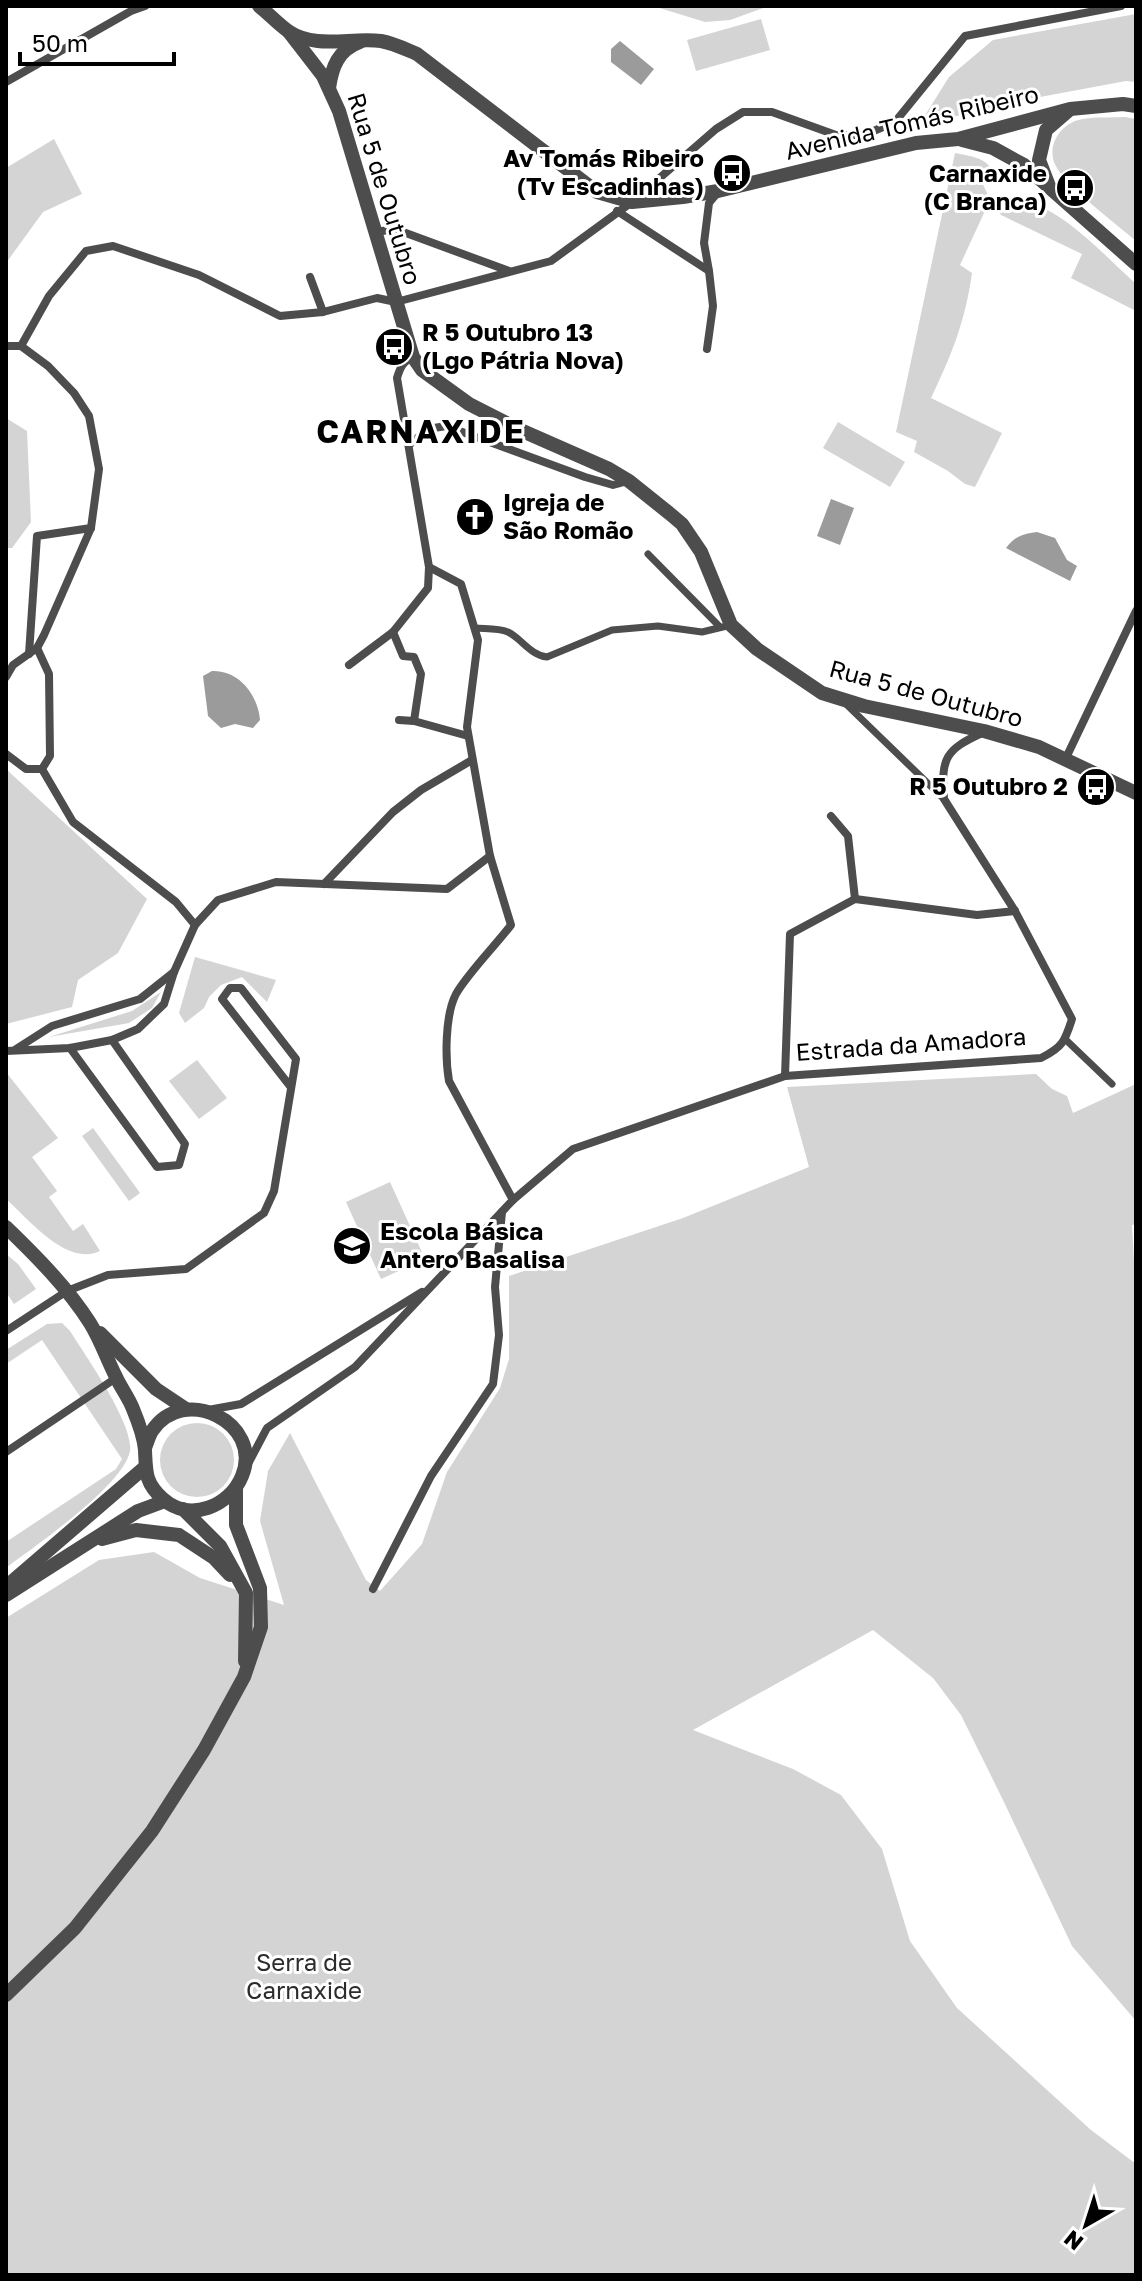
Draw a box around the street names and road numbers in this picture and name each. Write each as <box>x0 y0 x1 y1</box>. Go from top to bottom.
street label: Avenida Tomás Ribeiro <box>782 78 1041 165</box>
street label: Rua 5 de Outubro <box>342 89 428 288</box>
street label: Rua 5 de Outubro <box>826 653 1026 732</box>
street label: Estrada da Amadora <box>795 1021 1027 1066</box>

